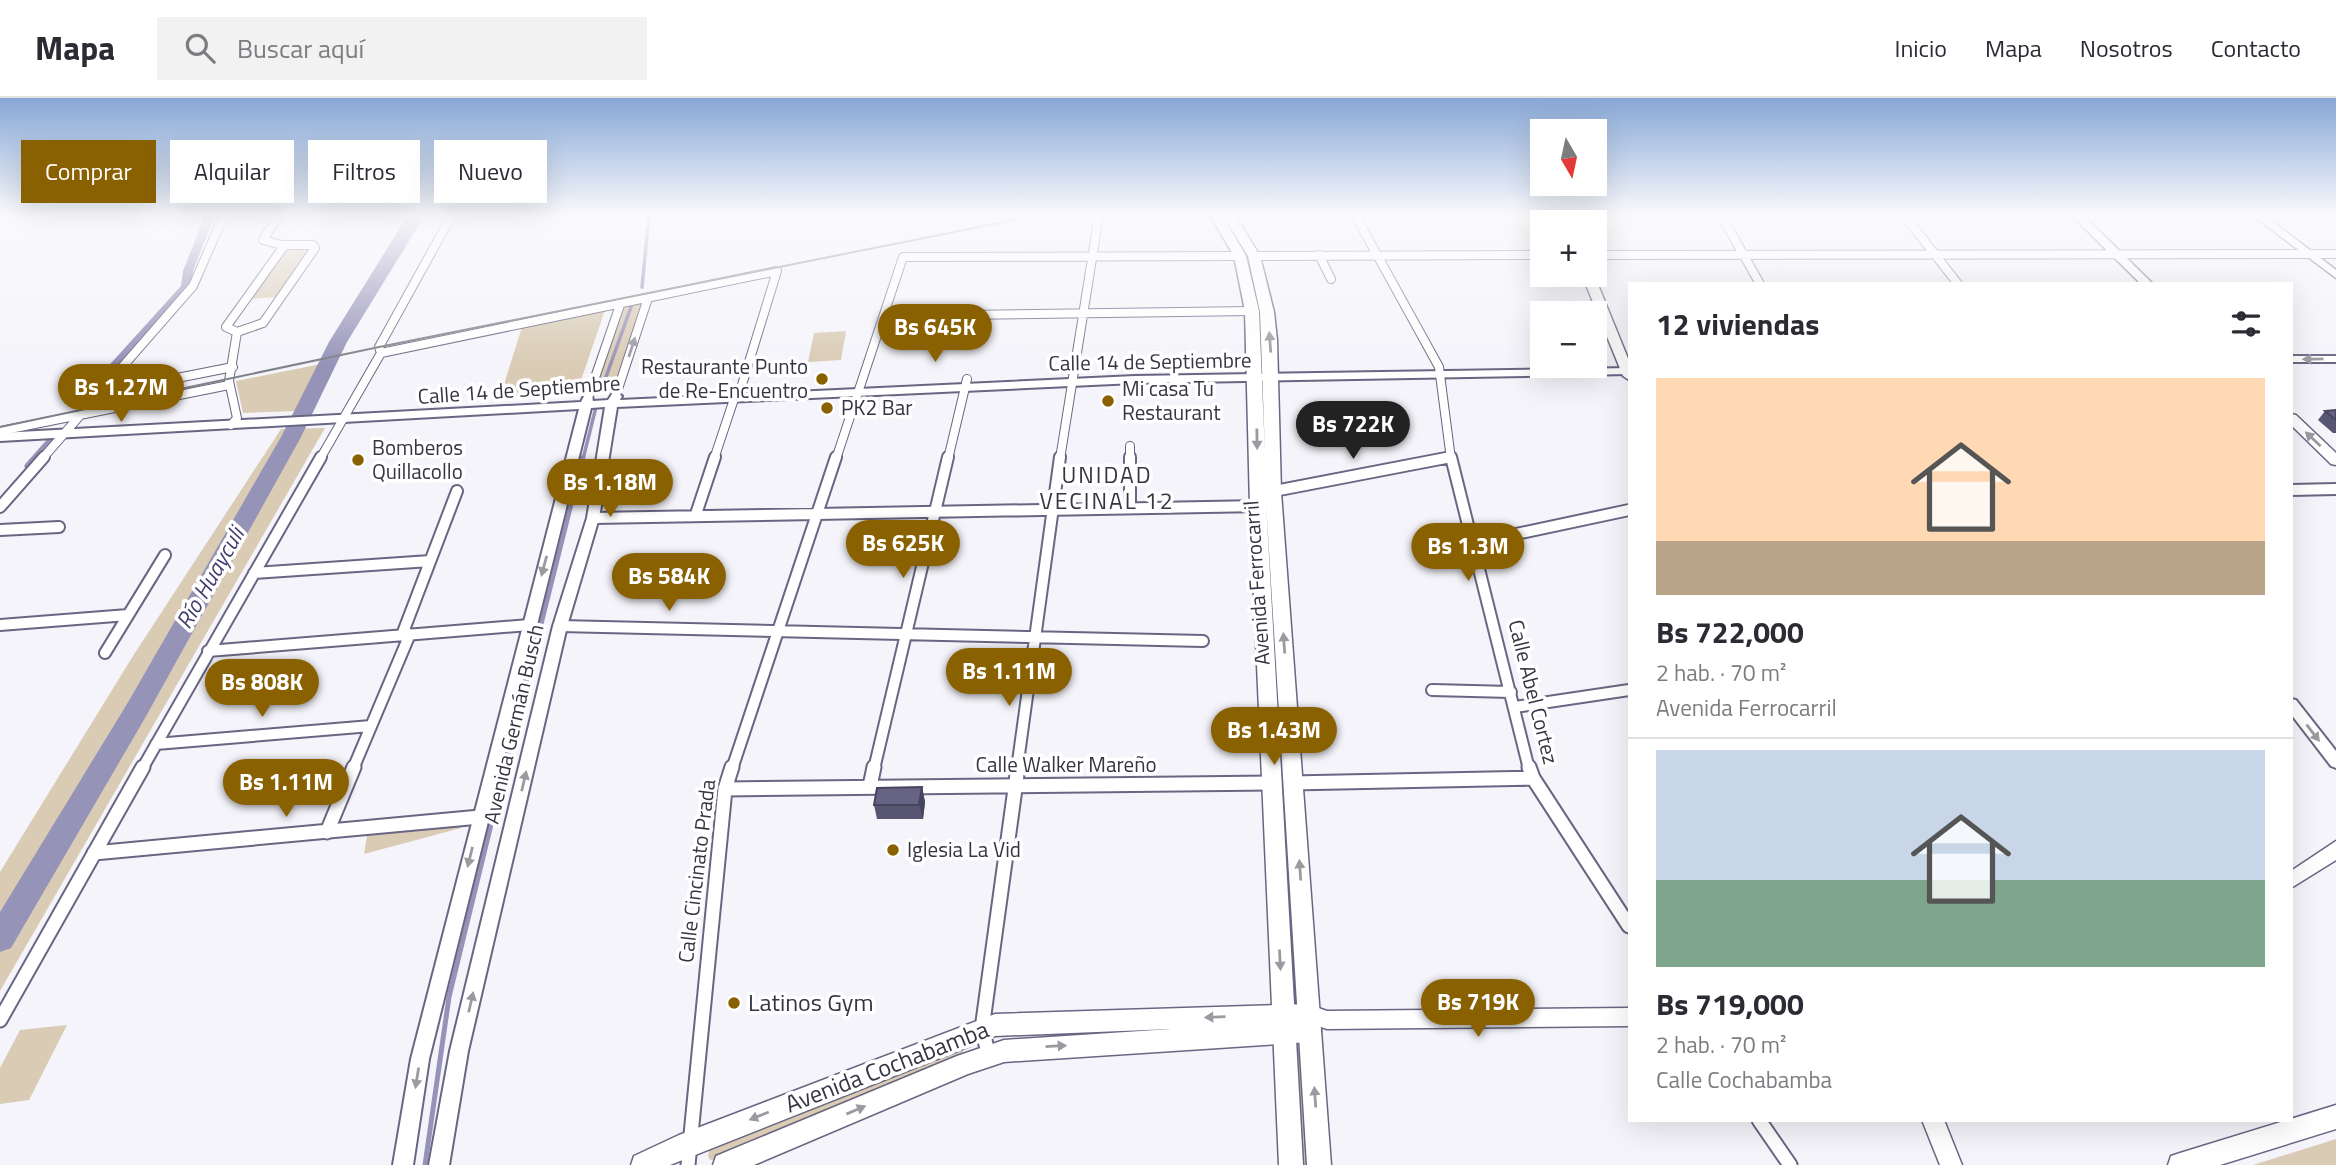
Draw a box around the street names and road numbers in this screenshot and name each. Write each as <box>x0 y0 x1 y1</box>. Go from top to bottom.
street label: Calle 14 de Septiembre <box>1048 343 1252 379</box>
street label: Calle 14 de Septiembre <box>416 366 621 412</box>
street label: Avenida Ferrocarril <box>1234 500 1278 667</box>
street label: Calle Abel Cortez <box>1501 616 1567 767</box>
street label: Avenida Germán Busch <box>475 621 552 827</box>
street label: Calle Walker Mareño <box>976 748 1157 780</box>
street label: Calle Cincinato Prada <box>669 777 723 964</box>
street label: Avenida Cochabamba <box>780 1011 994 1122</box>

